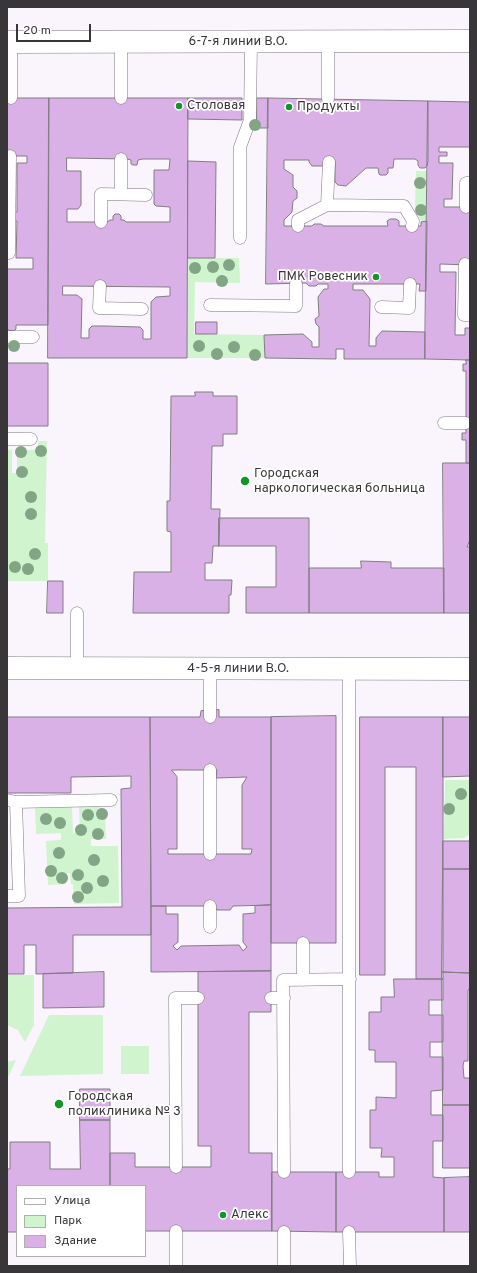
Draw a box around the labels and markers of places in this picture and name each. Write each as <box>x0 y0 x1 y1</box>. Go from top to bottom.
place label: Столовая <box>187 98 245 114</box>
place label: Продукты <box>297 99 360 115</box>
marker: Столовая <box>174 101 184 111</box>
marker: Продукты <box>284 102 294 112</box>
place label: ПМК Ровесник <box>278 269 368 285</box>
marker: ПМК Ровесник <box>371 272 381 282</box>
place label: Городская наркологическая больница <box>254 466 425 497</box>
marker: Городская наркологическая больница <box>239 475 251 487</box>
place label: Городская поликлиника № 3 <box>68 1089 181 1120</box>
marker: Городская поликлиника № 3 <box>53 1098 65 1110</box>
place label: Алекс <box>231 1207 269 1223</box>
marker: Алекс <box>218 1210 228 1220</box>

